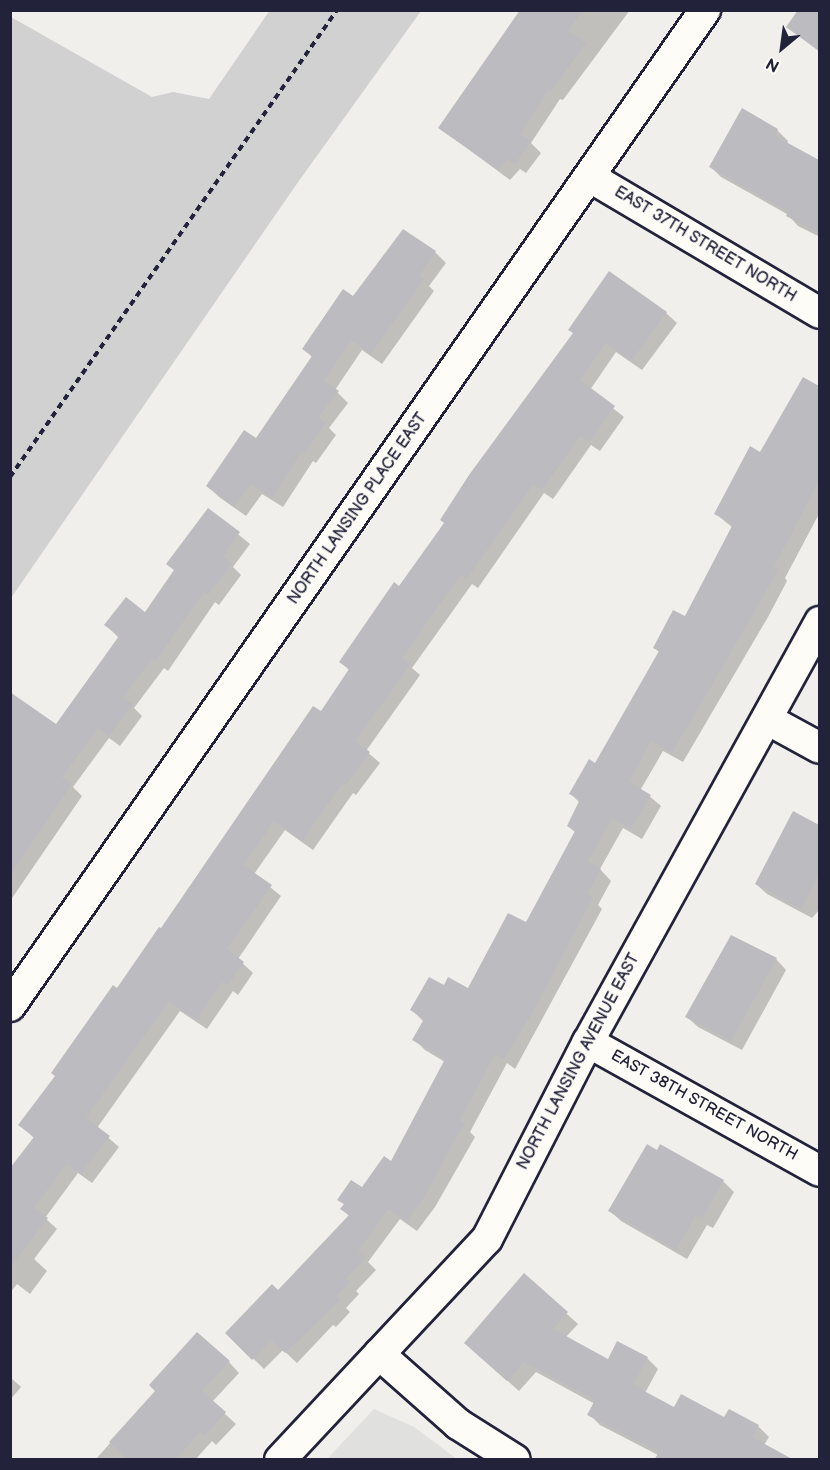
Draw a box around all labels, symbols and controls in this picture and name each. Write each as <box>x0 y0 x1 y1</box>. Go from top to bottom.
north arrow <box>752 18 812 78</box>
text: N <box>763 53 783 75</box>
street label: EAST 37TH STREET NORTH <box>610 183 800 307</box>
street label: NORTH LANSING PLACE EAST <box>284 410 432 608</box>
street label: NORTH LANSING AVENUE EAST <box>514 951 644 1173</box>
street label: EAST 38TH STREET NORTH <box>607 1047 801 1165</box>

